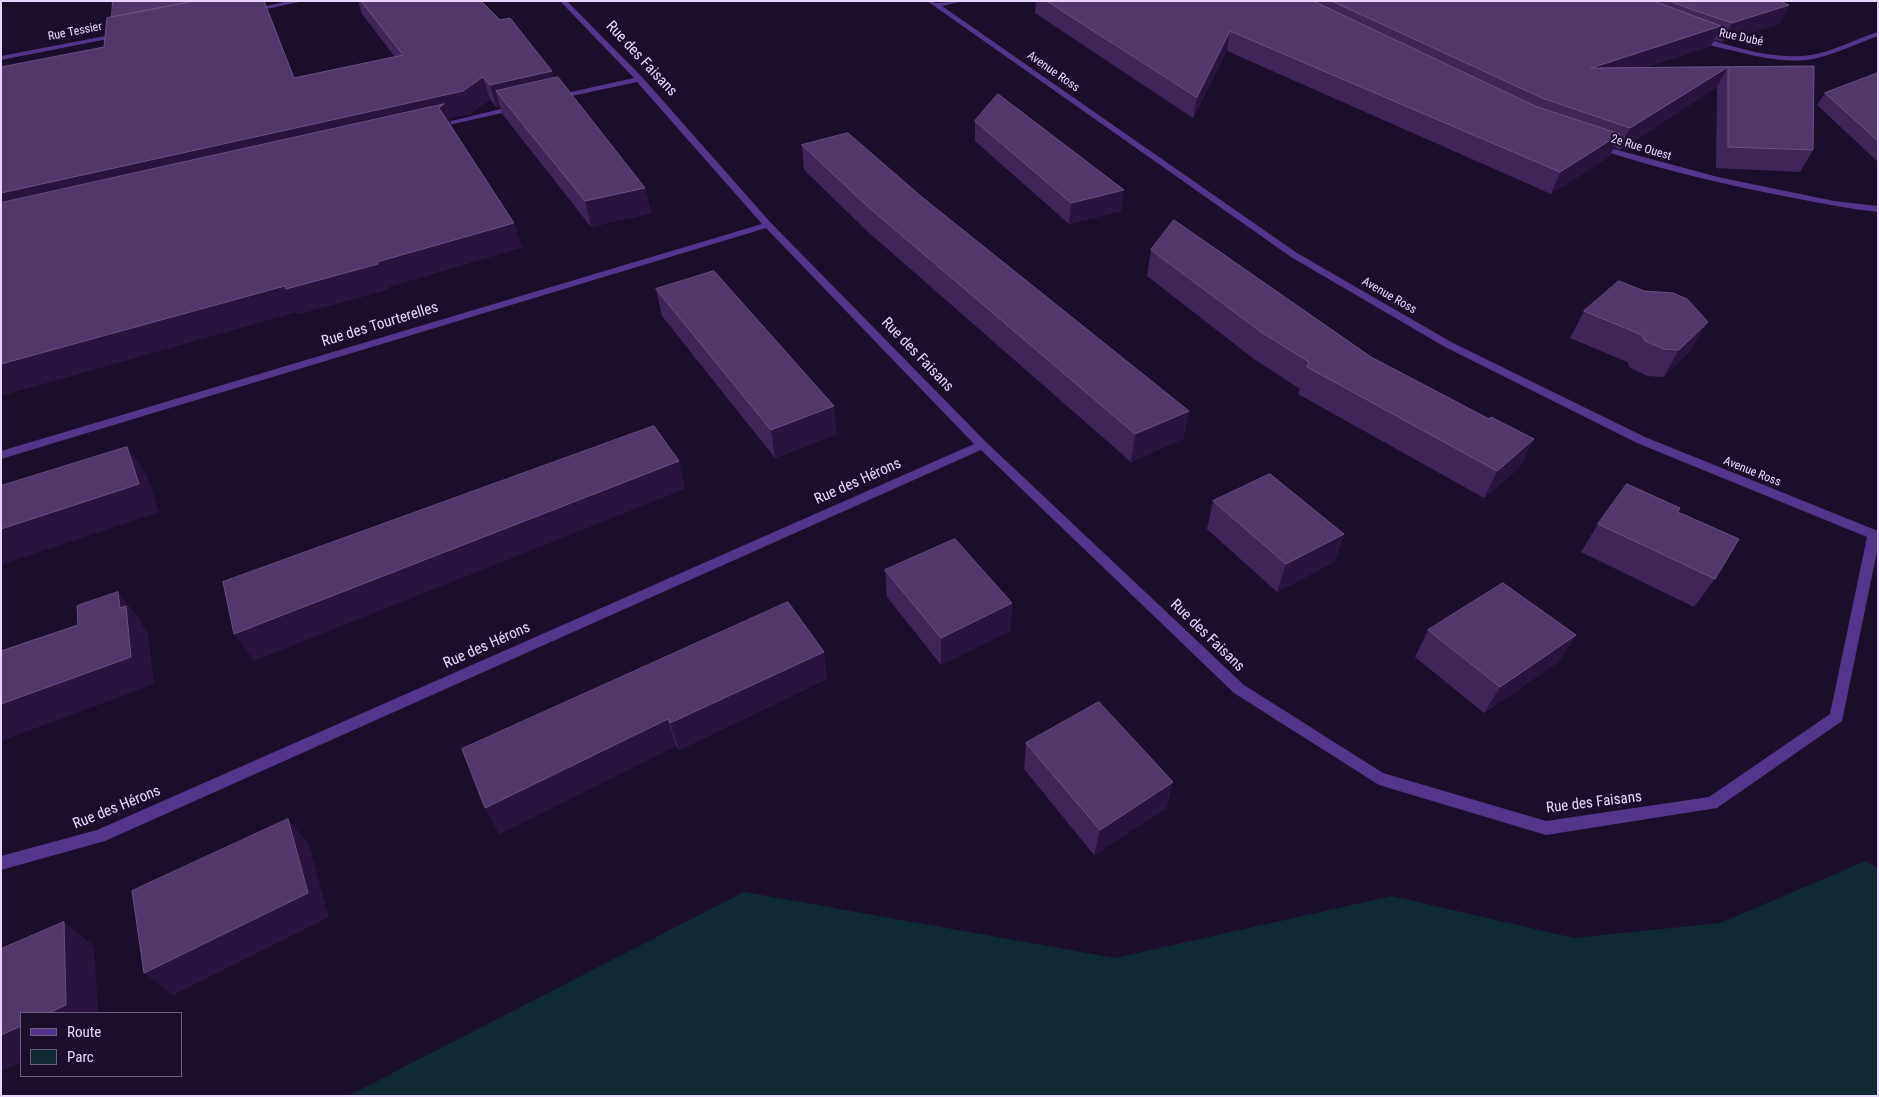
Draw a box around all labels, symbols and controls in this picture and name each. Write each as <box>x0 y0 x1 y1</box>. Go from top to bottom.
street label: Rue des Faisans <box>602 18 680 100</box>
street label: Rue Tessier <box>47 20 103 44</box>
street label: Rue Dubé <box>1718 26 1764 50</box>
street label: Avenue Ross <box>1024 49 1082 95</box>
street label: 2e Rue Ouest <box>1609 132 1673 164</box>
street label: Avenue Ross <box>1359 275 1419 317</box>
street label: Rue des Tourterelles <box>320 299 440 351</box>
street label: Rue des Faisans <box>877 314 957 396</box>
street label: Avenue Ross <box>1721 454 1783 490</box>
street label: Rue des Hérons <box>812 455 904 509</box>
street label: Rue des Faisans <box>1166 596 1248 676</box>
street label: Rue des Hérons <box>441 619 533 673</box>
street label: Rue des Hérons <box>71 782 163 834</box>
street label: Rue des Faisans <box>1545 788 1643 818</box>
legend <box>20 1012 182 1077</box>
text: Route <box>67 1023 101 1041</box>
text: Parc <box>67 1048 94 1066</box>

